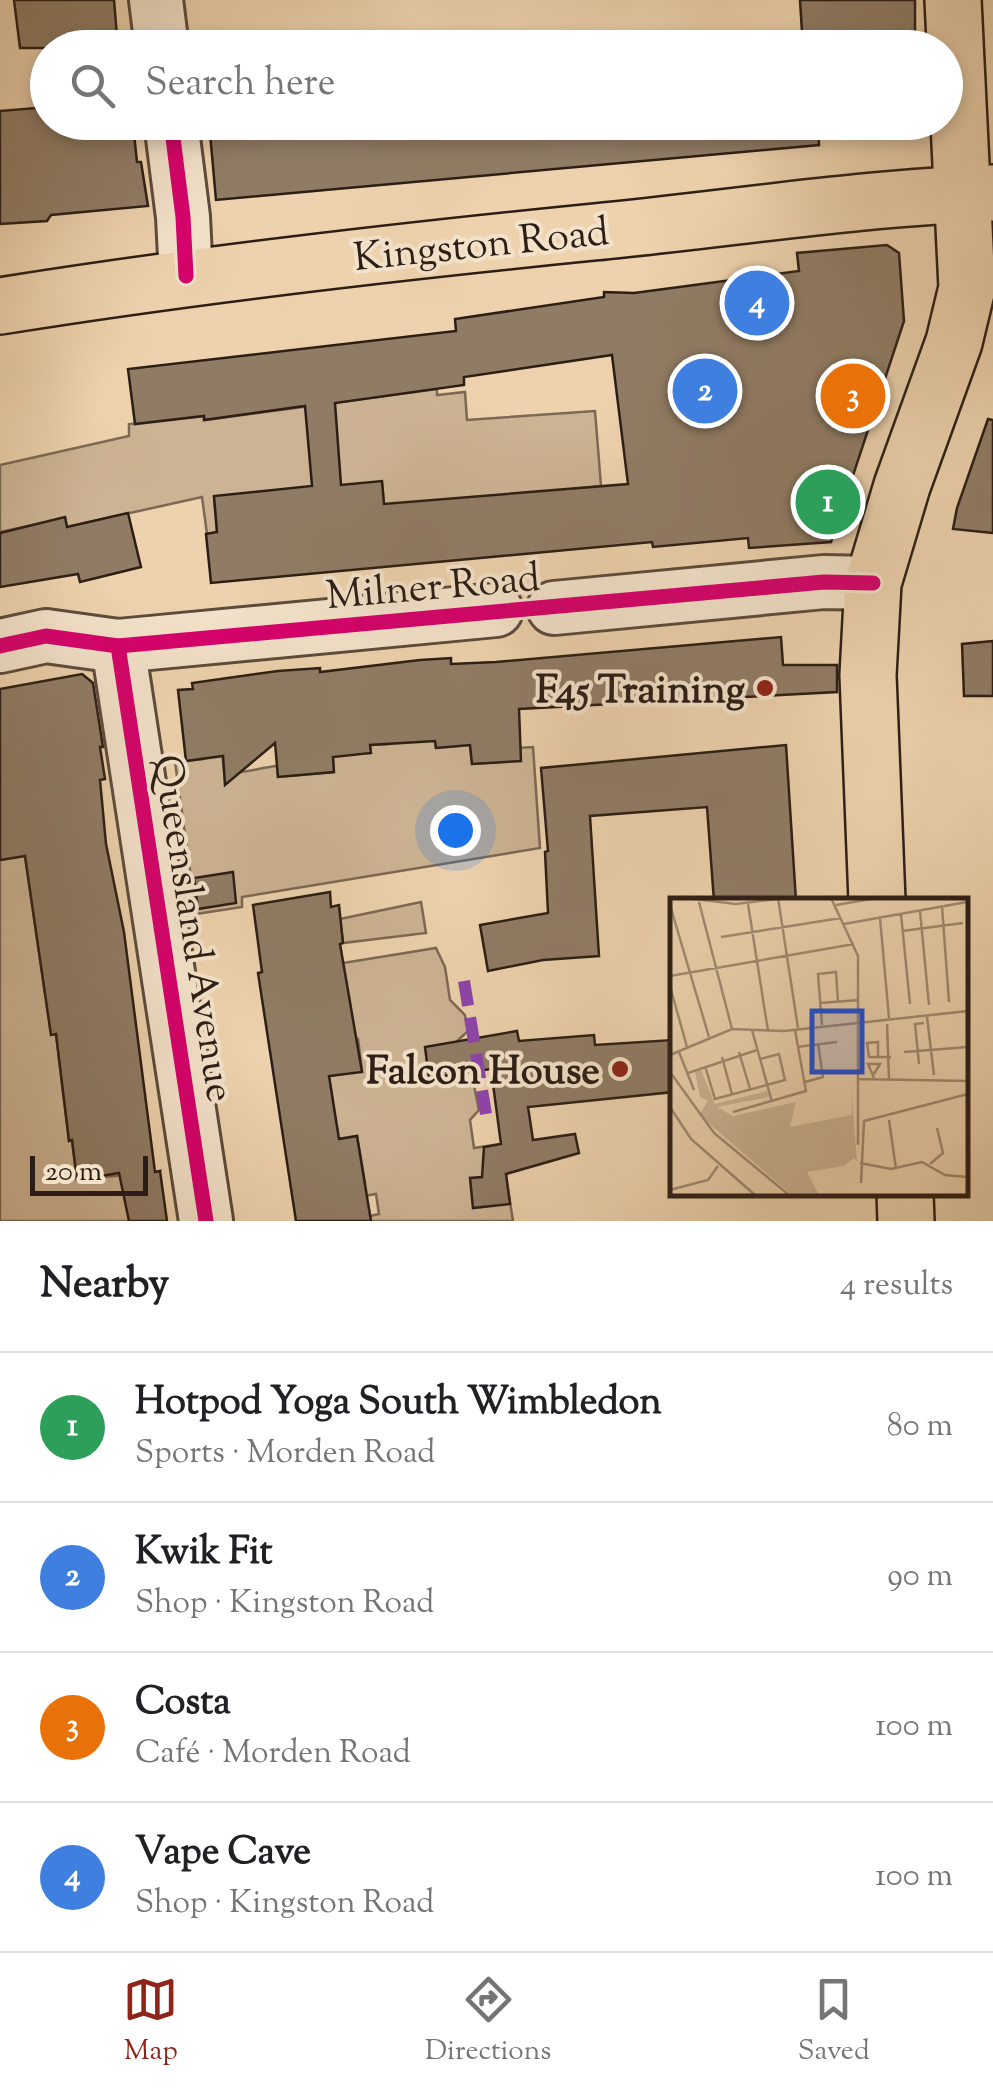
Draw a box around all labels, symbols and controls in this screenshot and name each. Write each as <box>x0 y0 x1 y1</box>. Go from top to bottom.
search box <box>30 30 963 140</box>
icon: search <box>65 58 120 113</box>
text: Search here <box>145 58 336 112</box>
street label: Kingston Road <box>351 206 612 289</box>
pin: 4 <box>724 266 790 340</box>
pin: 2 <box>672 354 738 428</box>
pin: 3 <box>820 358 886 434</box>
pin: 1 <box>796 464 860 540</box>
street label: Milner Road <box>324 552 543 627</box>
place label: F45 Training <box>536 664 745 721</box>
marker: F45 Training <box>754 677 776 699</box>
street label: Queensland Avenue <box>135 751 246 1106</box>
your location <box>430 805 481 856</box>
inset map <box>670 898 968 1196</box>
place label: Falcon House <box>366 1045 600 1102</box>
marker: Falcon House <box>609 1058 631 1080</box>
scale bar <box>30 1151 148 1196</box>
text: 20 m <box>45 1153 102 1193</box>
text: Nearby <box>40 1256 169 1316</box>
text: 4 results <box>840 1263 953 1309</box>
text: Hotpod Yoga South Wimbledon <box>135 1377 662 1431</box>
text: 1 <box>67 1404 78 1450</box>
text: 80 m <box>887 1404 953 1450</box>
text: Sports · Morden Road <box>135 1431 435 1477</box>
text: Kwik Fit <box>135 1527 273 1581</box>
text: 2 <box>65 1554 80 1600</box>
text: 90 m <box>887 1554 953 1600</box>
text: Shop · Kingston Road <box>135 1581 434 1627</box>
text: Costa <box>135 1677 231 1731</box>
text: 3 <box>66 1704 79 1750</box>
text: 100 m <box>875 1704 953 1750</box>
text: Café · Morden Road <box>135 1731 411 1777</box>
text: Vape Cave <box>135 1827 311 1881</box>
text: 4 <box>64 1854 81 1900</box>
text: 100 m <box>875 1854 953 1900</box>
text: Shop · Kingston Road <box>135 1881 434 1927</box>
tab: Map <box>123 1972 178 2072</box>
tab: Directions <box>425 1972 551 2072</box>
tab: Saved <box>798 1972 870 2072</box>

